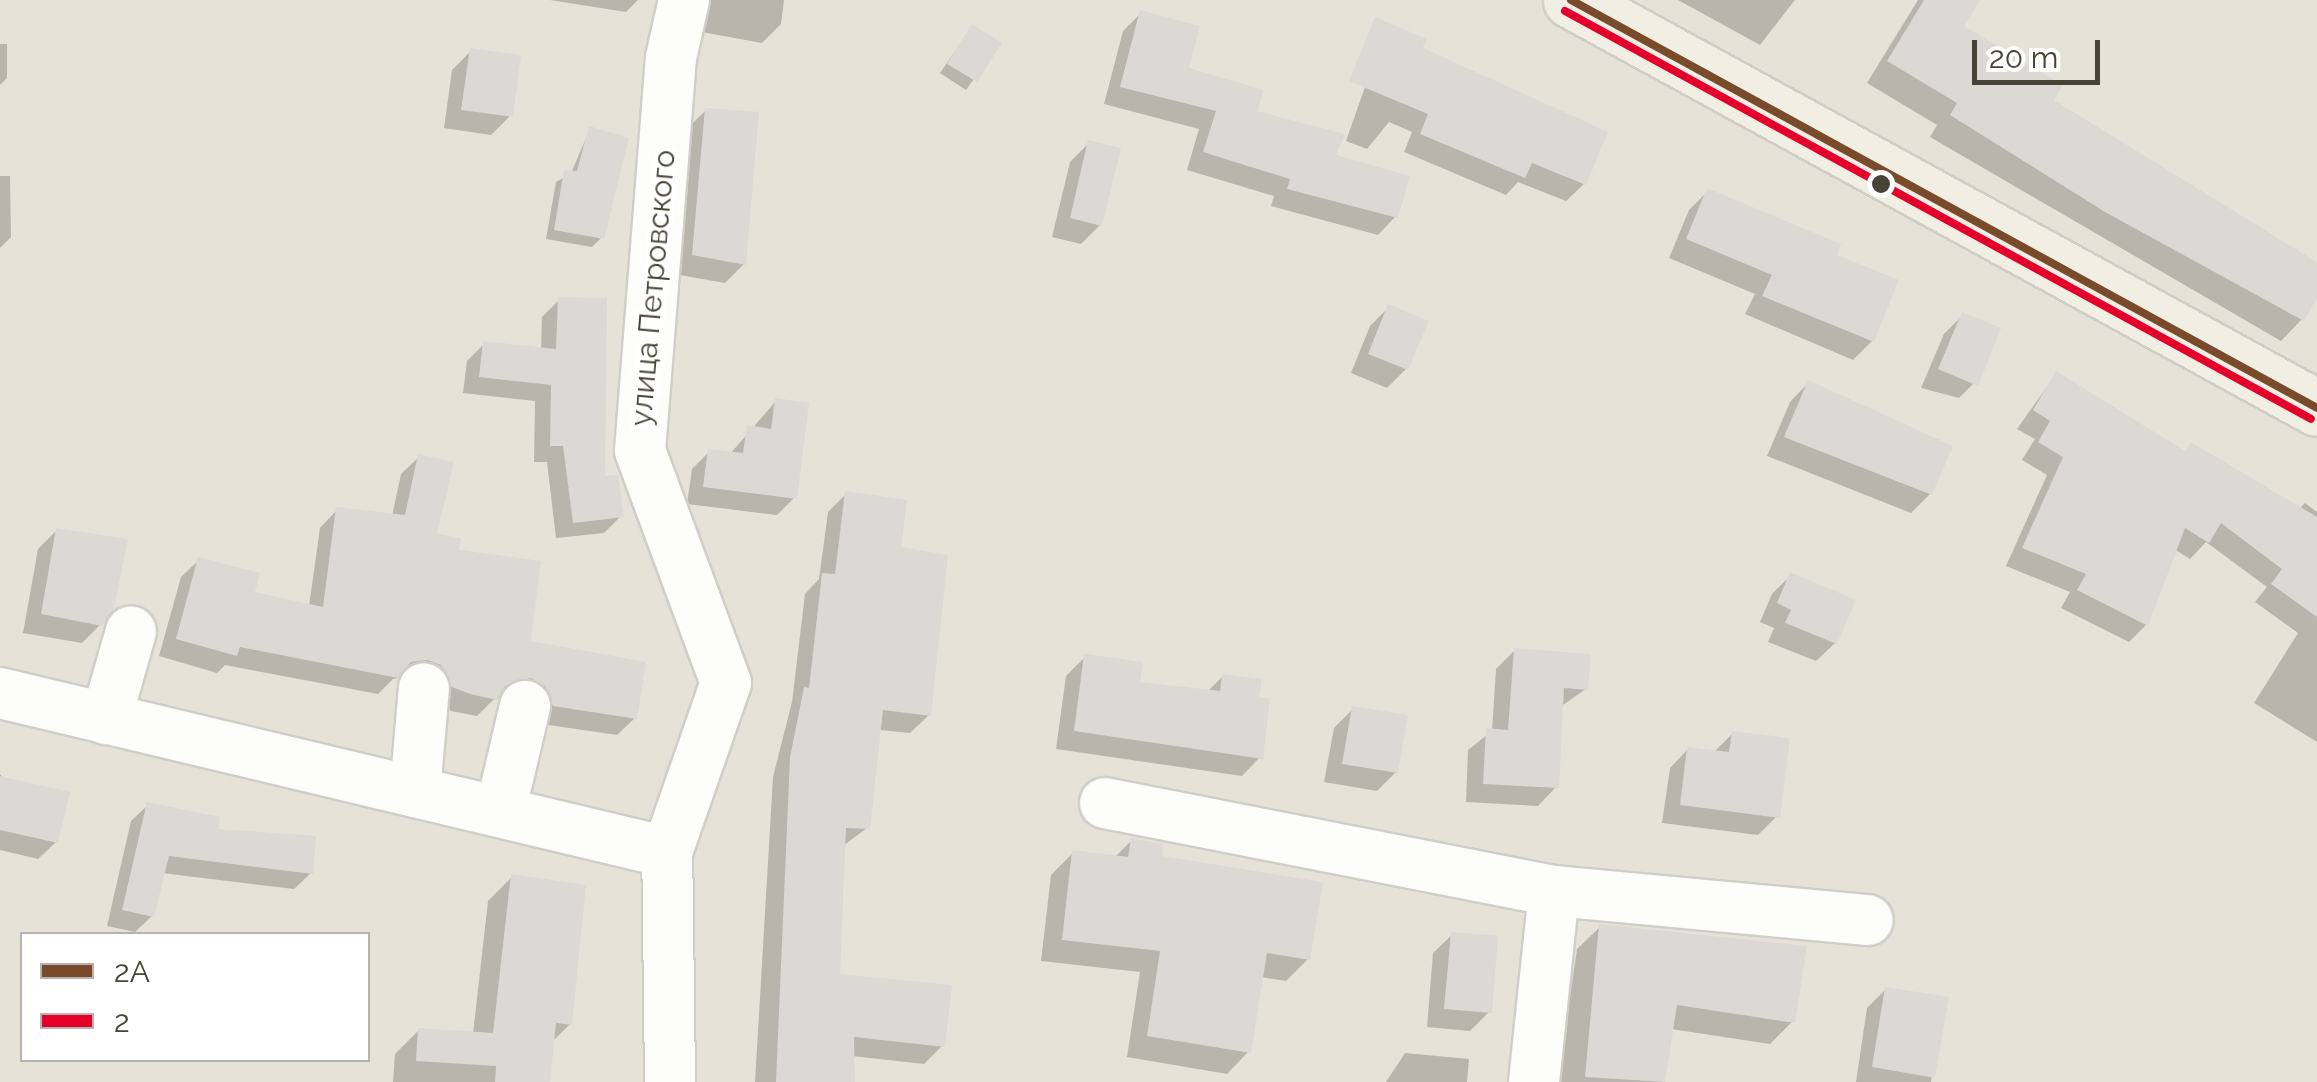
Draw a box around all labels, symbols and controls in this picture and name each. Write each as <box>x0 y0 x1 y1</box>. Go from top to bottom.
scale bar <box>1977 20 2104 82</box>
text: 20 m <box>1989 40 2058 75</box>
street label: улица Петровского <box>623 148 683 428</box>
unlabelled marker <box>1871 174 1891 194</box>
legend <box>20 932 370 1062</box>
text: 2А <box>114 954 150 989</box>
text: 2 <box>114 1004 130 1039</box>

